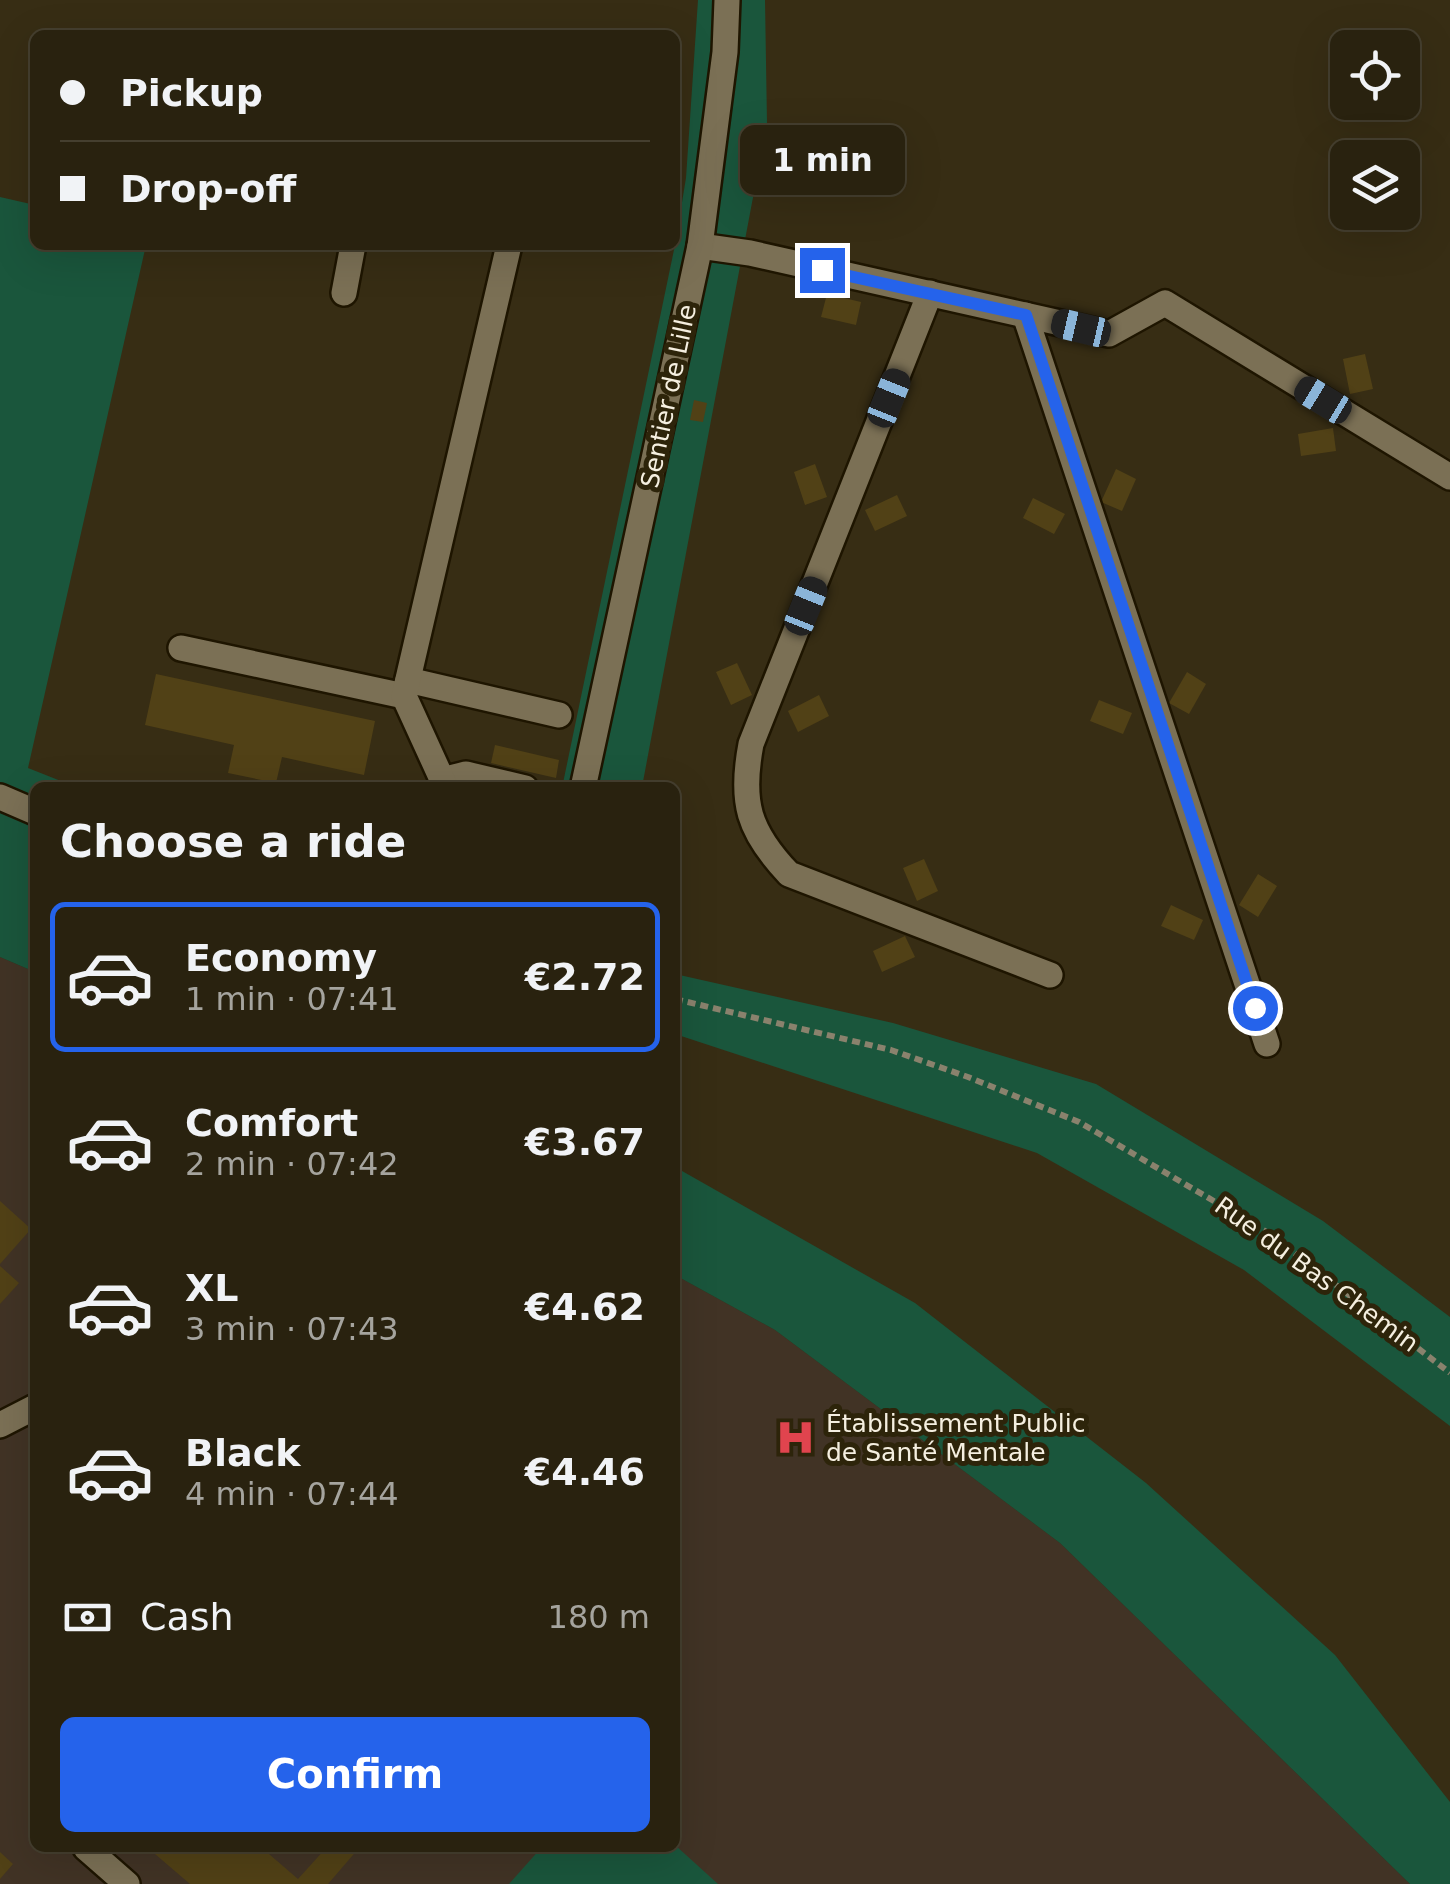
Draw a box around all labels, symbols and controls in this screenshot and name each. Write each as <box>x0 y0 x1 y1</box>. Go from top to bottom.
map controls <box>1330 30 1420 230</box>
button: locate <box>1330 30 1420 120</box>
text: Pickup <box>120 71 263 115</box>
callout: 1 min <box>740 125 904 195</box>
button: layers <box>1330 140 1420 230</box>
text: 1 min <box>772 141 873 179</box>
text: Drop-off <box>120 167 296 211</box>
route end <box>800 248 845 293</box>
street label: Sentier de Lille <box>635 302 702 490</box>
car <box>1048 307 1114 349</box>
car <box>864 365 914 431</box>
car <box>1290 372 1356 428</box>
car <box>781 573 831 639</box>
text: Choose a ride <box>60 815 406 868</box>
icon: car <box>65 932 155 1022</box>
text: Economy <box>185 936 377 980</box>
text: €2.72 <box>525 955 645 999</box>
text: 1 min · 07:41 <box>185 980 399 1018</box>
route start <box>1233 986 1278 1031</box>
icon: car <box>65 1097 155 1187</box>
text: Comfort <box>185 1101 358 1145</box>
text: €3.67 <box>525 1120 645 1164</box>
text: 2 min · 07:42 <box>185 1145 399 1183</box>
street label: Rue du Bas Chemin <box>1209 1191 1424 1358</box>
icon: car <box>65 1262 155 1352</box>
text: XL <box>185 1266 239 1310</box>
text: €4.62 <box>525 1285 645 1329</box>
text: 3 min · 07:43 <box>185 1310 399 1348</box>
place label: Établissement Public de Santé Mentale <box>826 1409 1085 1467</box>
hospital icon: Établissement Public de Santé Mentale <box>775 1416 817 1458</box>
icon: car <box>65 1427 155 1517</box>
text: Black <box>185 1431 300 1475</box>
text: €4.46 <box>525 1450 645 1494</box>
text: 4 min · 07:44 <box>185 1475 399 1513</box>
icon: cash <box>60 1590 115 1645</box>
text: Cash <box>140 1595 234 1639</box>
text: 180 m <box>548 1598 650 1636</box>
button: Confirm <box>60 1717 650 1832</box>

